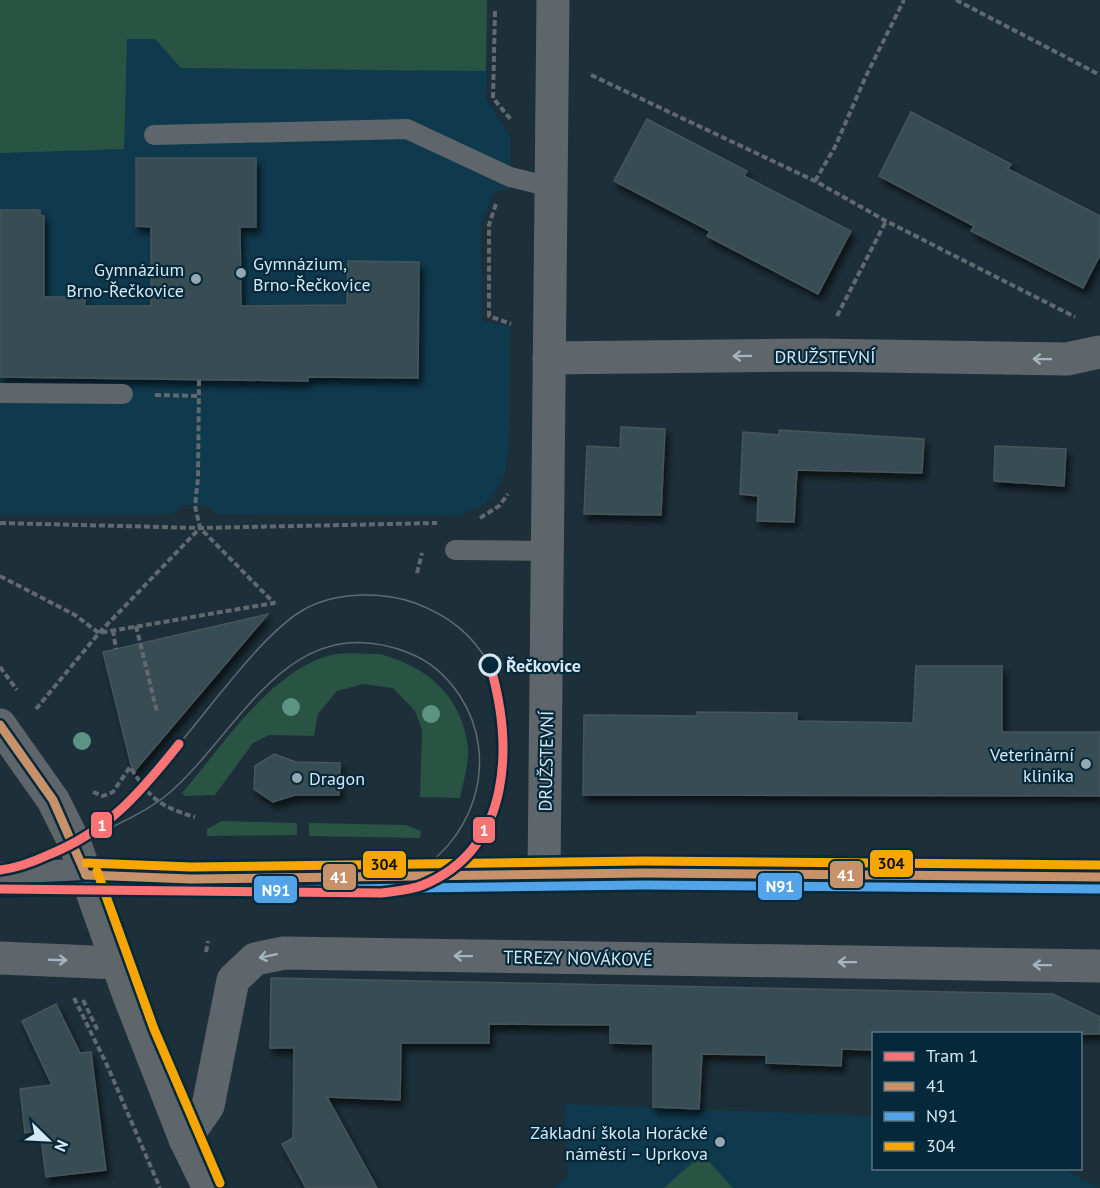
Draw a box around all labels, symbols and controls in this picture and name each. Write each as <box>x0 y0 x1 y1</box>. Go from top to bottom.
place label: Gymnázium, Brno-Řečkovice <box>253 252 371 296</box>
place label: Gymnázium Brno-Řečkovice <box>66 258 184 302</box>
marker: Gymnázium, Brno-Řečkovice <box>234 266 248 280</box>
marker: Gymnázium Brno-Řečkovice <box>189 272 203 286</box>
street label: DRUŽSTEVNÍ <box>775 345 876 368</box>
one-way arrow <box>733 350 753 362</box>
one-way arrow <box>1033 353 1053 364</box>
marker: Řečkovice <box>479 654 501 676</box>
place label: Řečkovice <box>506 654 581 677</box>
street label: DRUŽSTEVNÍ <box>534 710 558 812</box>
place label: Veterinární klinika <box>989 743 1074 787</box>
marker: Veterinární klinika <box>1079 757 1093 771</box>
place label: Dragon <box>309 767 365 790</box>
marker: Dragon <box>290 771 304 785</box>
line badge: 1 <box>90 811 113 839</box>
text: 1 <box>97 815 107 835</box>
line badge: 1 <box>472 816 496 844</box>
text: 1 <box>479 820 489 840</box>
line badge: 304 <box>869 849 914 878</box>
line badge: 304 <box>362 850 407 879</box>
text: 304 <box>877 853 905 873</box>
text: 304 <box>370 854 398 874</box>
line badge: 41 <box>829 860 864 889</box>
line badge: 41 <box>322 863 357 891</box>
text: 41 <box>837 865 855 885</box>
text: 41 <box>330 867 348 887</box>
line badge: N91 <box>757 872 803 901</box>
line badge: N91 <box>253 875 298 904</box>
text: N91 <box>766 876 794 896</box>
text: N91 <box>262 880 290 900</box>
street label: TEREZY NOVÁKOVÉ <box>503 945 653 971</box>
one-way arrow <box>453 950 473 962</box>
one-way arrow <box>259 951 278 962</box>
one-way arrow <box>48 954 68 966</box>
one-way arrow <box>837 956 857 968</box>
one-way arrow <box>1032 960 1052 971</box>
legend <box>872 1032 1082 1170</box>
text: Tram 1 <box>926 1044 978 1067</box>
text: 41 <box>926 1074 946 1097</box>
text: N91 <box>926 1104 958 1127</box>
north arrow <box>18 1110 78 1170</box>
place label: Základní škola Horácké náměstí – Uprkova <box>530 1121 708 1165</box>
text: 304 <box>926 1134 956 1157</box>
marker: Základní škola Horácké náměstí – Uprkova <box>713 1135 727 1149</box>
text: N <box>50 1137 73 1155</box>

